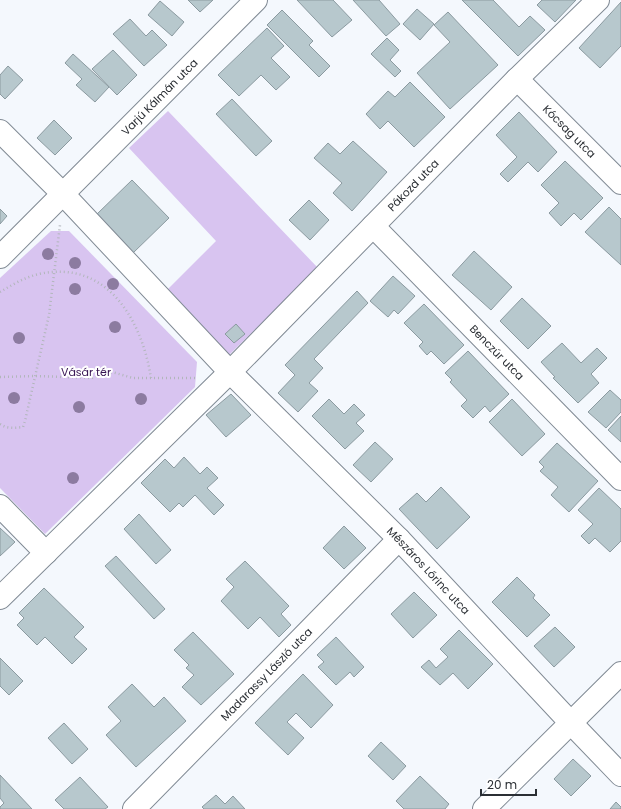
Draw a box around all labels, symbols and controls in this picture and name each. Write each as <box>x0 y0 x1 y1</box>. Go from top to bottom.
street label: Varjú Kálmán utca <box>118 55 201 139</box>
street label: Kócsag utca <box>539 101 599 161</box>
street label: Pákozd utca <box>384 156 442 215</box>
street label: Benczúr utca <box>466 321 528 384</box>
park label: Vásár tér <box>61 364 111 380</box>
street label: Mészáros Lőrinc utca <box>383 523 474 618</box>
street label: Madarassy László utca <box>217 624 316 724</box>
scale bar <box>481 771 536 797</box>
text: 20 m <box>487 776 517 793</box>

